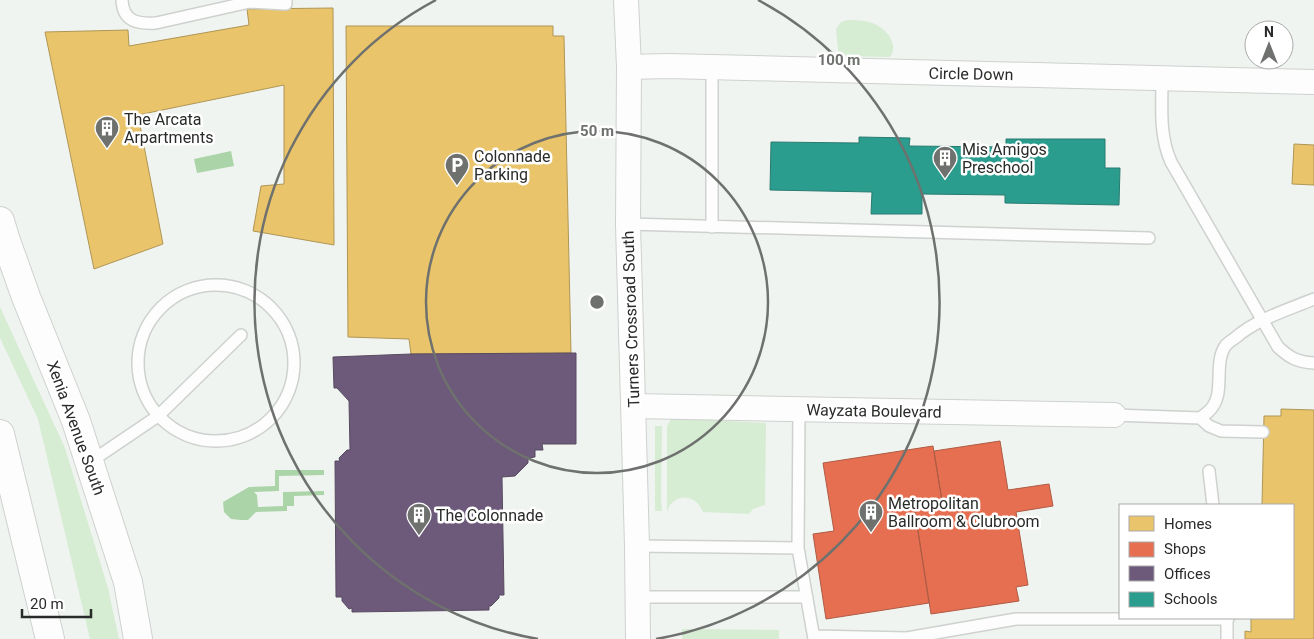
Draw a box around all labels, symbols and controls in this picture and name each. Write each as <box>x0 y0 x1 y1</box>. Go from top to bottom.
north arrow <box>1244 20 1294 70</box>
text: N <box>1264 24 1274 40</box>
text: 100 m <box>818 51 860 69</box>
street label: Circle Down <box>928 64 1014 84</box>
place label: The Arcata Arpartments <box>124 110 213 147</box>
building icon: The Arcata Arpartments <box>94 115 120 149</box>
text: 50 m <box>580 122 614 140</box>
place label: Mis Amigos Preschool <box>962 140 1047 177</box>
building icon: Mis Amigos Preschool <box>932 145 958 179</box>
place label: Colonnade Parking <box>474 147 550 184</box>
parking icon: Colonnade Parking <box>444 152 470 186</box>
street label: Turners Crossroad South <box>618 230 644 408</box>
centre of rings <box>588 293 606 311</box>
street label: Xenia Avenue South <box>43 358 109 498</box>
street label: Wayzata Boulevard <box>806 400 942 422</box>
place label: Metropolitan Ballroom & Clubroom <box>888 494 1040 531</box>
building icon: Metropolitan Ballroom & Clubroom <box>858 499 884 533</box>
building icon: The Colonnade <box>406 502 432 536</box>
legend <box>1119 504 1294 619</box>
place label: The Colonnade <box>436 506 543 525</box>
text: Homes <box>1164 515 1212 533</box>
text: Shops <box>1164 540 1206 558</box>
text: Offices <box>1164 565 1211 583</box>
scale bar <box>22 586 91 618</box>
text: Schools <box>1164 590 1218 608</box>
text: 20 m <box>30 595 64 613</box>

